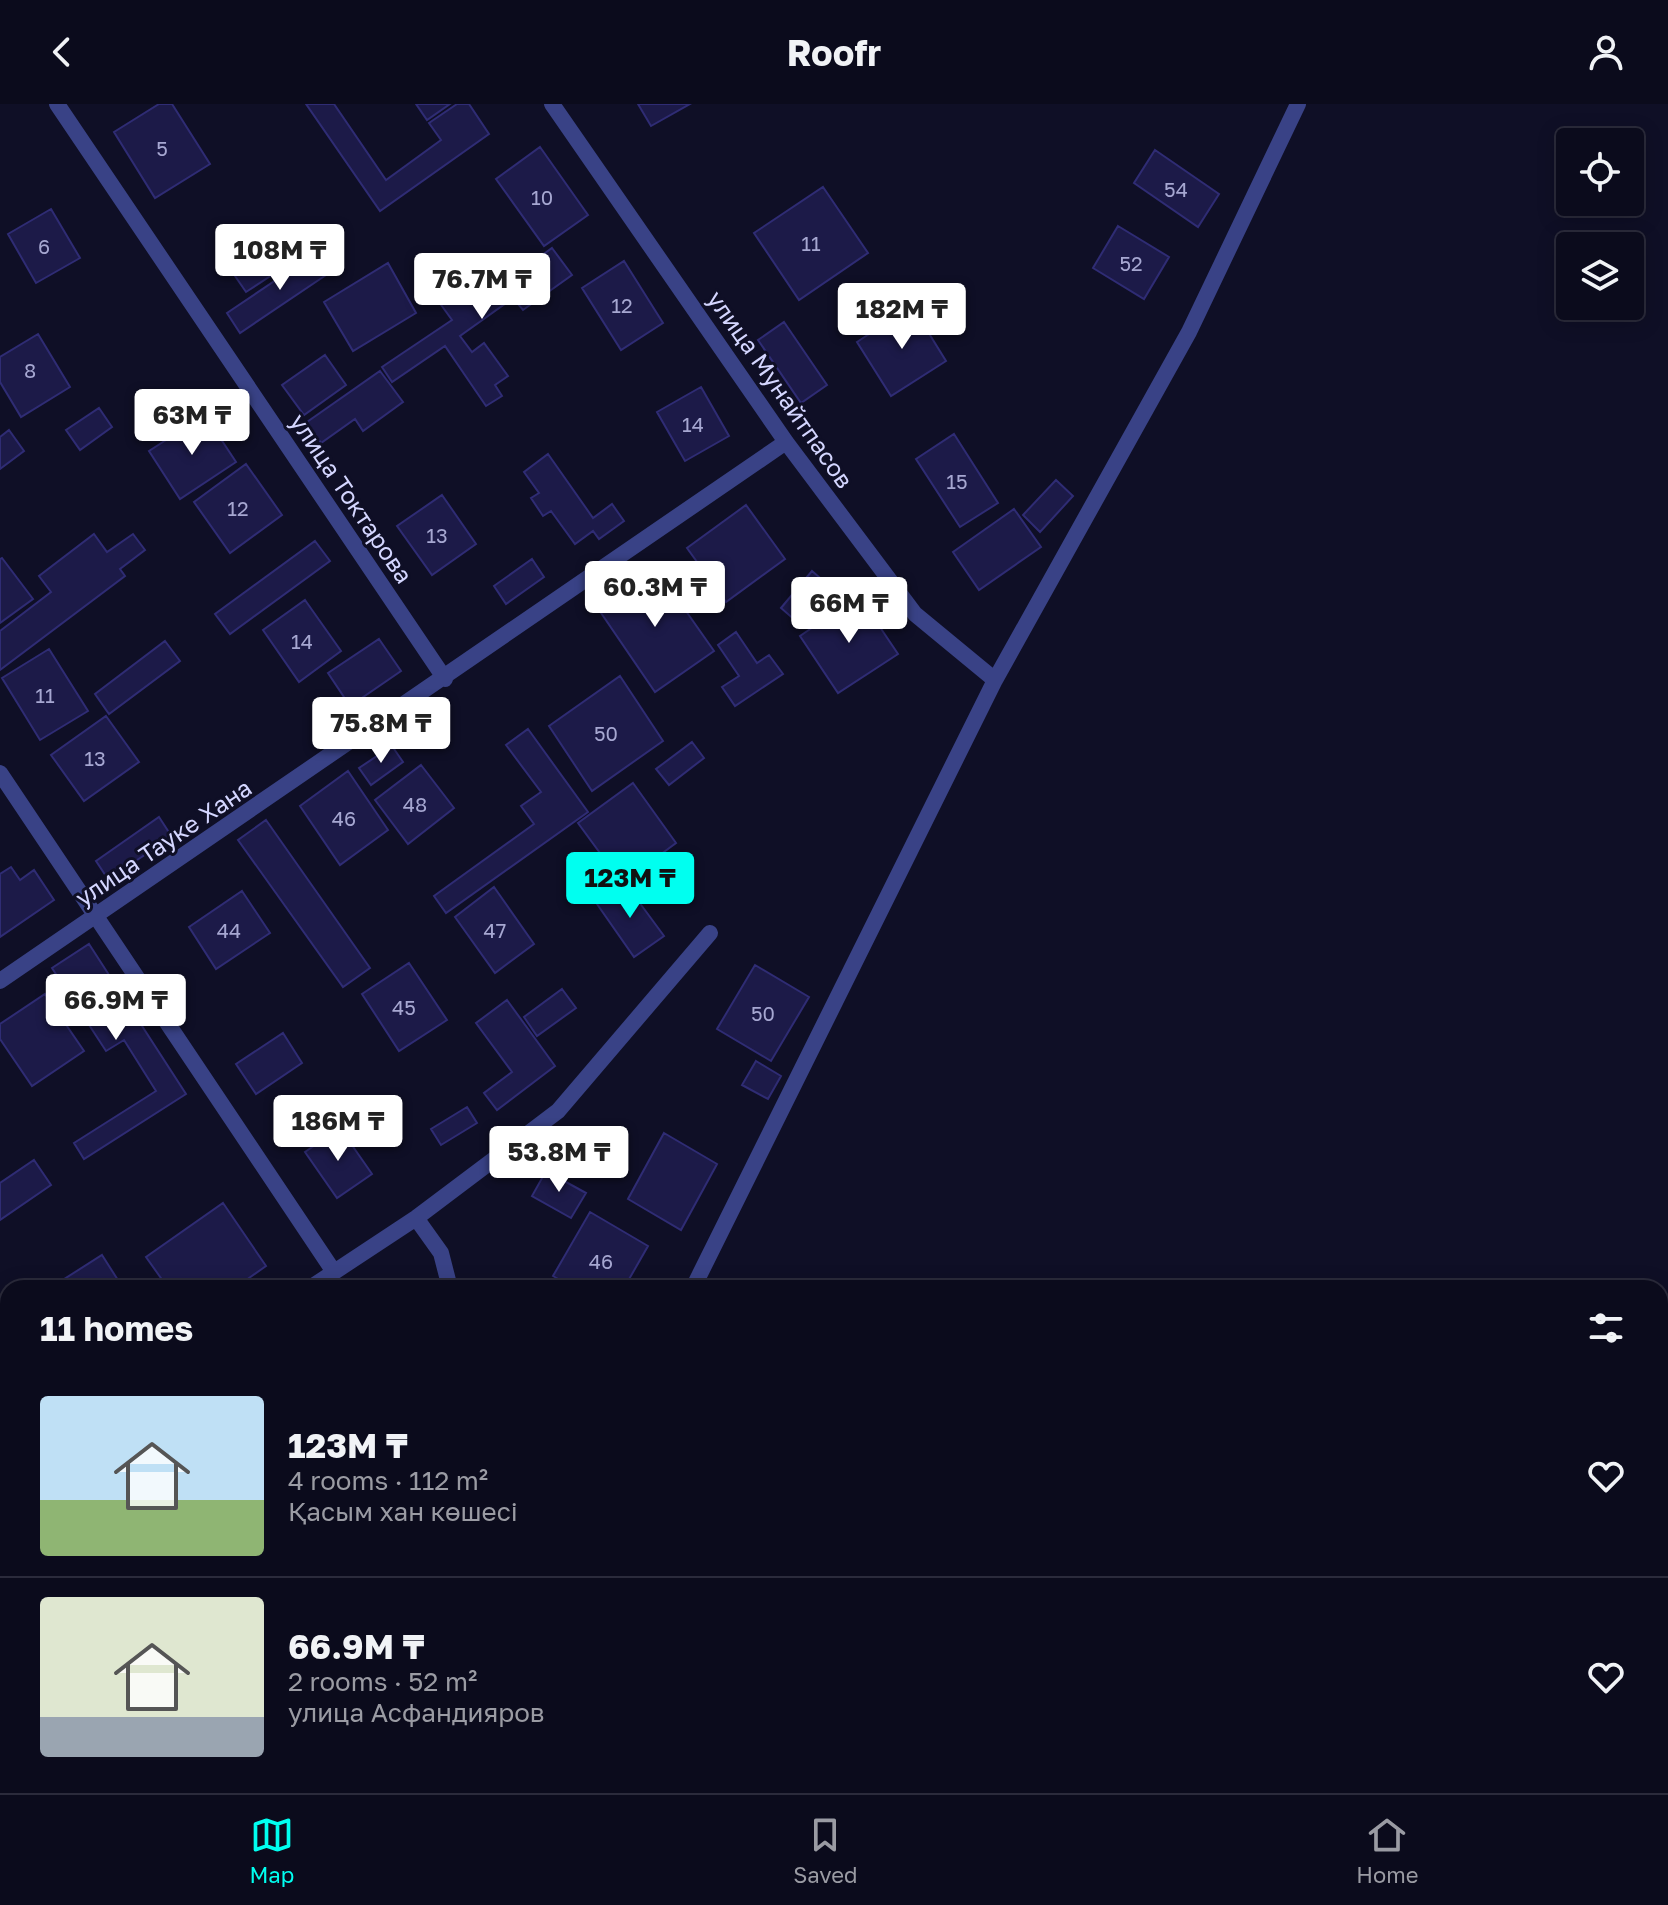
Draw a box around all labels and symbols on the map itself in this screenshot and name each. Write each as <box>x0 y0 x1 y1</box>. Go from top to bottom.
house number: 5 <box>156 136 168 160</box>
house number: 54 <box>1164 177 1188 201</box>
house number: 10 <box>531 185 553 209</box>
pin: 108M ₸ <box>215 224 345 292</box>
house number: 11 <box>801 231 821 255</box>
house number: 6 <box>38 234 50 258</box>
house number: 52 <box>1119 251 1143 275</box>
pin: 76.7M ₸ <box>408 253 556 321</box>
pin: 182M ₸ <box>837 283 967 351</box>
street label: улица Мунайтпасов <box>702 285 860 493</box>
house number: 12 <box>611 293 633 317</box>
house number: 8 <box>24 358 36 382</box>
pin: 63M ₸ <box>136 389 248 457</box>
street label: улица Токтарова <box>285 408 419 588</box>
house number: 14 <box>682 412 704 436</box>
house number: 15 <box>946 469 968 493</box>
house number: 12 <box>227 496 249 520</box>
house number: 13 <box>426 523 448 547</box>
pin: 60.3M ₸ <box>581 561 729 629</box>
pin: 66M ₸ <box>793 577 905 645</box>
house number: 14 <box>291 629 313 653</box>
house number: 11 <box>35 683 55 707</box>
pin: 75.8M ₸ <box>307 697 455 765</box>
house number: 50 <box>594 721 618 745</box>
house number: 13 <box>84 746 106 770</box>
street label: улица Тауке Хана <box>69 772 257 912</box>
house number: 48 <box>403 792 427 816</box>
house number: 46 <box>332 806 356 830</box>
pin: 123M ₸ <box>565 852 695 920</box>
house number: 44 <box>217 918 241 942</box>
house number: 47 <box>484 918 506 942</box>
pin: 66.9M ₸ <box>42 974 190 1042</box>
house number: 45 <box>392 995 416 1019</box>
house number: 50 <box>751 1001 775 1025</box>
pin: 186M ₸ <box>273 1095 403 1163</box>
pin: 53.8M ₸ <box>485 1126 633 1194</box>
house number: 46 <box>589 1249 613 1273</box>

